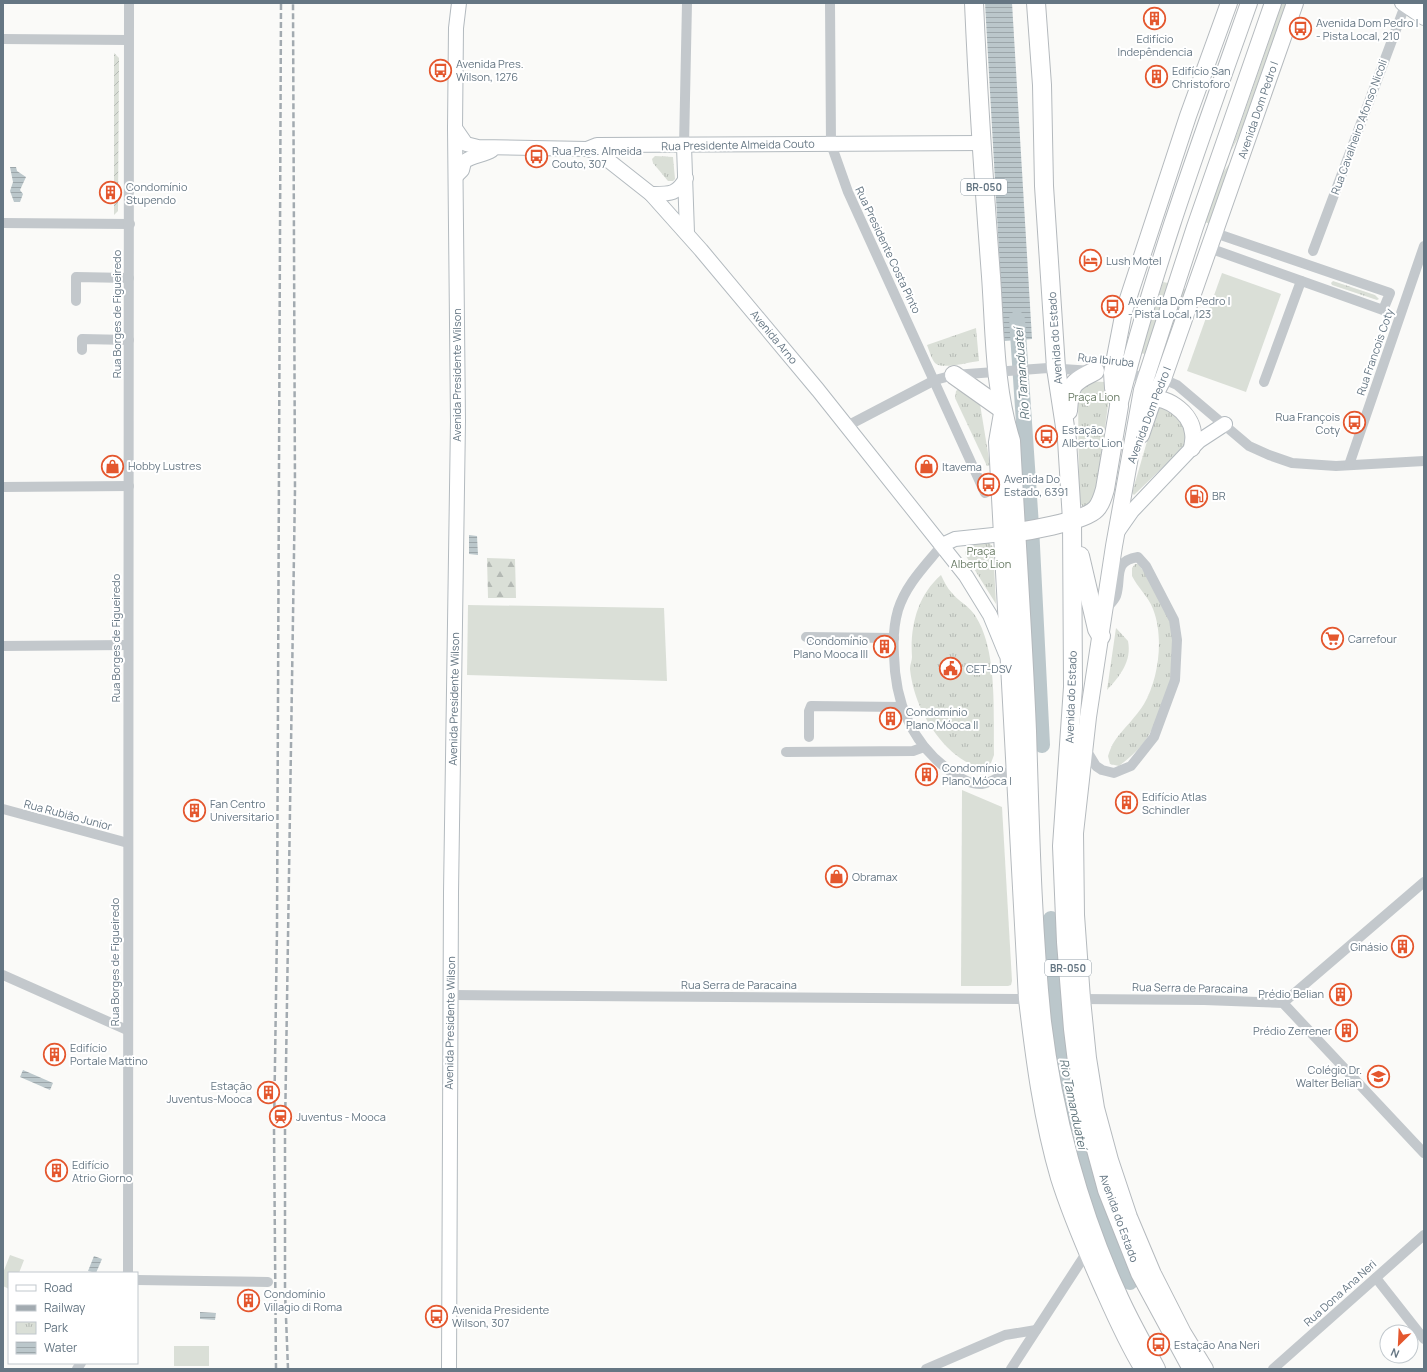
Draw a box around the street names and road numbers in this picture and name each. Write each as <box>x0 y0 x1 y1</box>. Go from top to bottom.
street label: Rua Cavalheiro Afonso Nicoli <box>1327 57 1390 197</box>
street label: Avenida Dom Pedro I <box>1234 59 1281 161</box>
street label: Rua Presidente Almeida Couto <box>661 136 815 153</box>
road number: BR-050 <box>961 179 1007 195</box>
street label: Rua Presidente Costa Pinto <box>852 184 925 316</box>
street label: Rua Borges de Figueiredo <box>109 249 124 378</box>
street label: Avenida do Estado <box>1044 291 1065 385</box>
street label: Rua Francois Coty <box>1353 306 1397 397</box>
street label: Avenida Arno <box>747 307 802 367</box>
street label: Avenida Presidente Wilson <box>449 308 464 442</box>
street label: Rua Ibiruba <box>1077 349 1135 370</box>
street label: Avenida Dom Pedro I <box>1123 364 1174 465</box>
street label: Rua Borges de Figueiredo <box>108 573 123 702</box>
street label: Avenida Presidente Wilson <box>445 632 462 766</box>
street label: Avenida do Estado <box>1061 650 1080 744</box>
street label: Rua Rubião Junior <box>23 796 114 833</box>
street label: Rua Borges de Figueiredo <box>107 897 122 1026</box>
street label: Avenida Presidente Wilson <box>441 956 458 1090</box>
road number: BR-050 <box>1045 960 1091 976</box>
street label: Rua Serra de Paracaina <box>681 977 797 992</box>
street label: Rua Serra de Paracaina <box>1132 979 1248 996</box>
street label: Avenida do Estado <box>1097 1172 1143 1265</box>
street label: Rua Dona Ana Neri <box>1300 1256 1379 1329</box>

